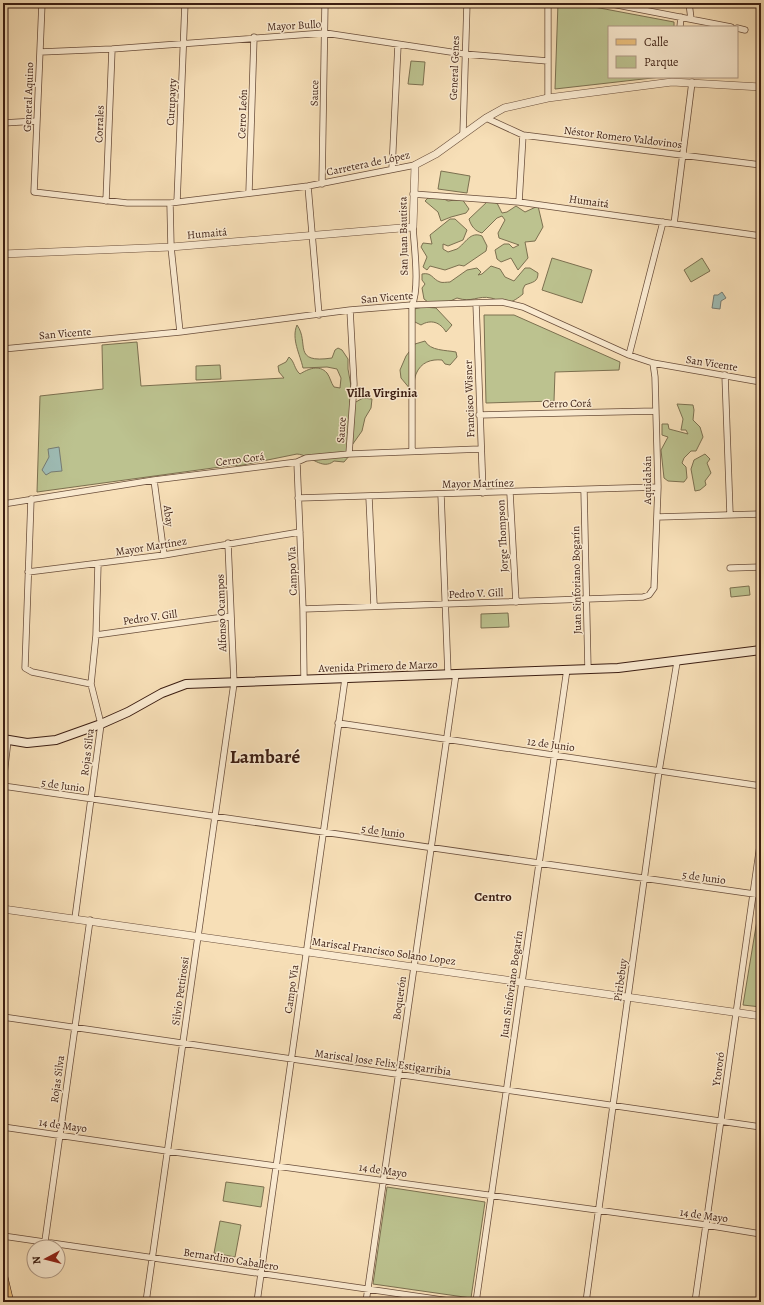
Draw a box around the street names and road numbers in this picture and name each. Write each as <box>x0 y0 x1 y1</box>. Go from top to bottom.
street label: Mayor Bullo <box>267 17 322 34</box>
street label: General Genes <box>446 36 463 101</box>
street label: General Aquino <box>20 61 37 132</box>
street label: Curupayty <box>163 78 180 126</box>
street label: Sauce <box>307 80 322 106</box>
street label: Cerro León <box>234 89 251 139</box>
street label: Corrales <box>91 105 108 143</box>
street label: Néstor Romero Valdovinos <box>563 123 683 152</box>
street label: Carretera de López <box>325 147 411 180</box>
street label: Humaitá <box>568 191 611 212</box>
street label: San Juan Bautista <box>395 195 412 276</box>
street label: Humaitá <box>186 224 229 243</box>
street label: San Vicente <box>360 288 414 307</box>
street label: San Vicente <box>38 324 92 343</box>
street label: San Vicente <box>685 352 739 375</box>
street label: Francisco Wisner <box>461 360 478 438</box>
street label: Cerro Corá <box>542 396 592 411</box>
street label: Sauce <box>333 416 350 444</box>
street label: Cerro Corá <box>215 449 266 470</box>
street label: Aquidabán <box>640 456 655 505</box>
street label: Mayor Martínez <box>442 475 514 492</box>
street label: Jorge Thompson <box>493 499 512 573</box>
street label: Abay <box>160 503 177 528</box>
street label: Juan Sinforiano Bogarín <box>568 526 585 634</box>
street label: Mayor Martínez <box>114 533 188 560</box>
street label: Campo Vía <box>284 545 301 596</box>
street label: Alfonso Ocampos <box>213 574 230 653</box>
street label: Pedro V. Gill <box>448 585 504 602</box>
street label: Pedro V. Gill <box>122 606 178 629</box>
street label: Avenida Primero de Marzo <box>317 657 438 676</box>
street label: Rojas Silva <box>77 727 98 777</box>
street label: 12 de Junio <box>526 734 576 755</box>
street label: 5 de Junio <box>40 775 86 796</box>
street label: 5 de Junio <box>360 821 406 842</box>
street label: 5 de Junio <box>681 867 727 888</box>
street label: Juan Sinforiano Bogarín <box>497 929 526 1039</box>
street label: Mariscal Francisco Solano Lopez <box>311 934 457 969</box>
street label: Silvio Pettirossi <box>168 956 193 1027</box>
street label: Piribebuy <box>610 957 631 1003</box>
street label: Campo Vía <box>281 963 302 1014</box>
street label: Boquerón <box>389 975 410 1021</box>
street label: Mariscal Jose Felix Estigarribia <box>314 1045 453 1080</box>
street label: Ytororó <box>709 1051 728 1088</box>
street label: Rojas Silva <box>47 1054 68 1104</box>
street label: 14 de Mayo <box>38 1115 88 1136</box>
street label: 14 de Mayo <box>358 1160 408 1181</box>
street label: 14 de Mayo <box>679 1205 729 1226</box>
street label: Bernardino Caballero <box>182 1245 280 1275</box>

